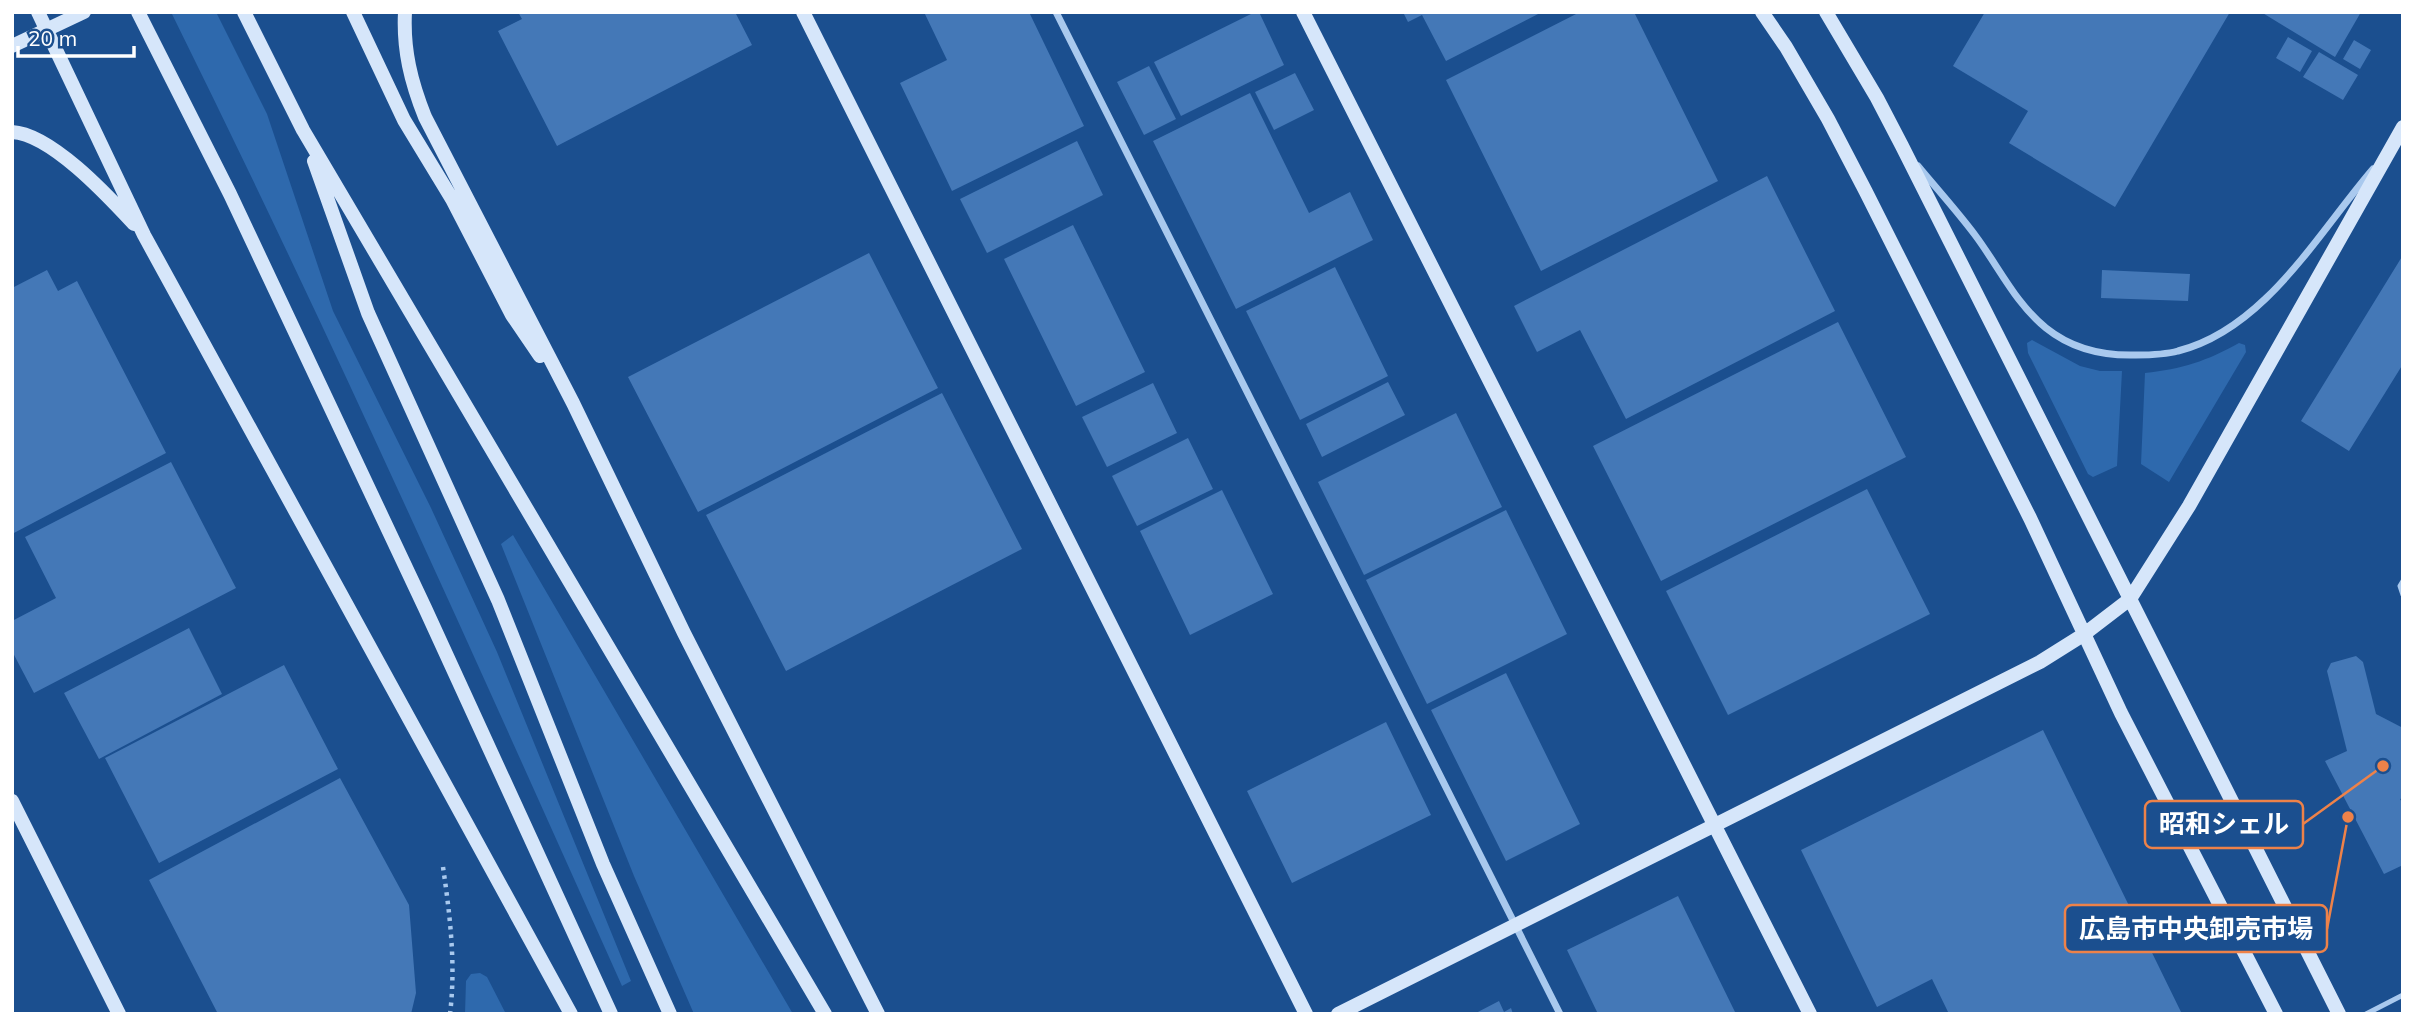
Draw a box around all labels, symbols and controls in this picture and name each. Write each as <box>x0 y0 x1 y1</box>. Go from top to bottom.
scale bar <box>18 14 133 58</box>
text: 20 m <box>28 25 77 51</box>
callout: 昭和シェル <box>2145 801 2303 848</box>
text: 昭和シェル <box>2159 807 2289 840</box>
callout: 広島市中央卸売市場 <box>2065 905 2327 952</box>
text: 広島市中央卸売市場 <box>2079 912 2313 945</box>

